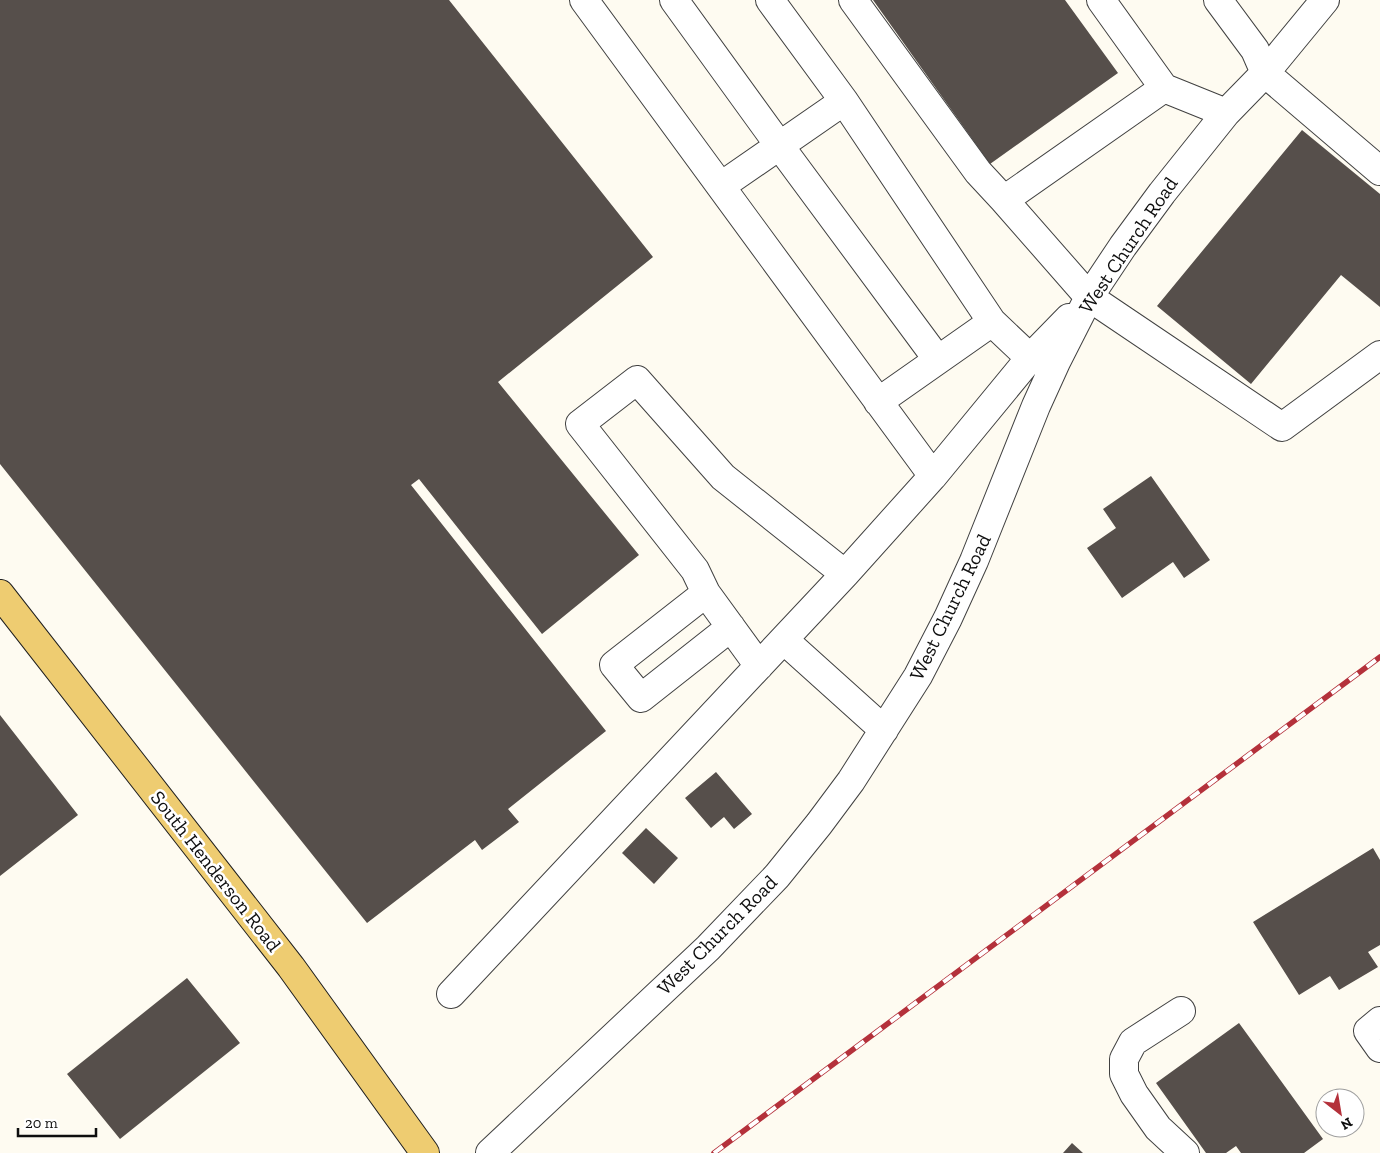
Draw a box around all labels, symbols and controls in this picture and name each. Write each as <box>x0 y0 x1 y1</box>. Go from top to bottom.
street label: West Church Road <box>1073 172 1183 318</box>
street label: West Church Road <box>904 530 996 684</box>
street label: South Henderson Road <box>146 786 286 956</box>
street label: West Church Road <box>652 870 782 1000</box>
north arrow <box>1315 1088 1365 1138</box>
scale bar <box>18 1106 95 1138</box>
text: 20 m <box>25 1114 58 1132</box>
text: N <box>1337 1114 1355 1134</box>

